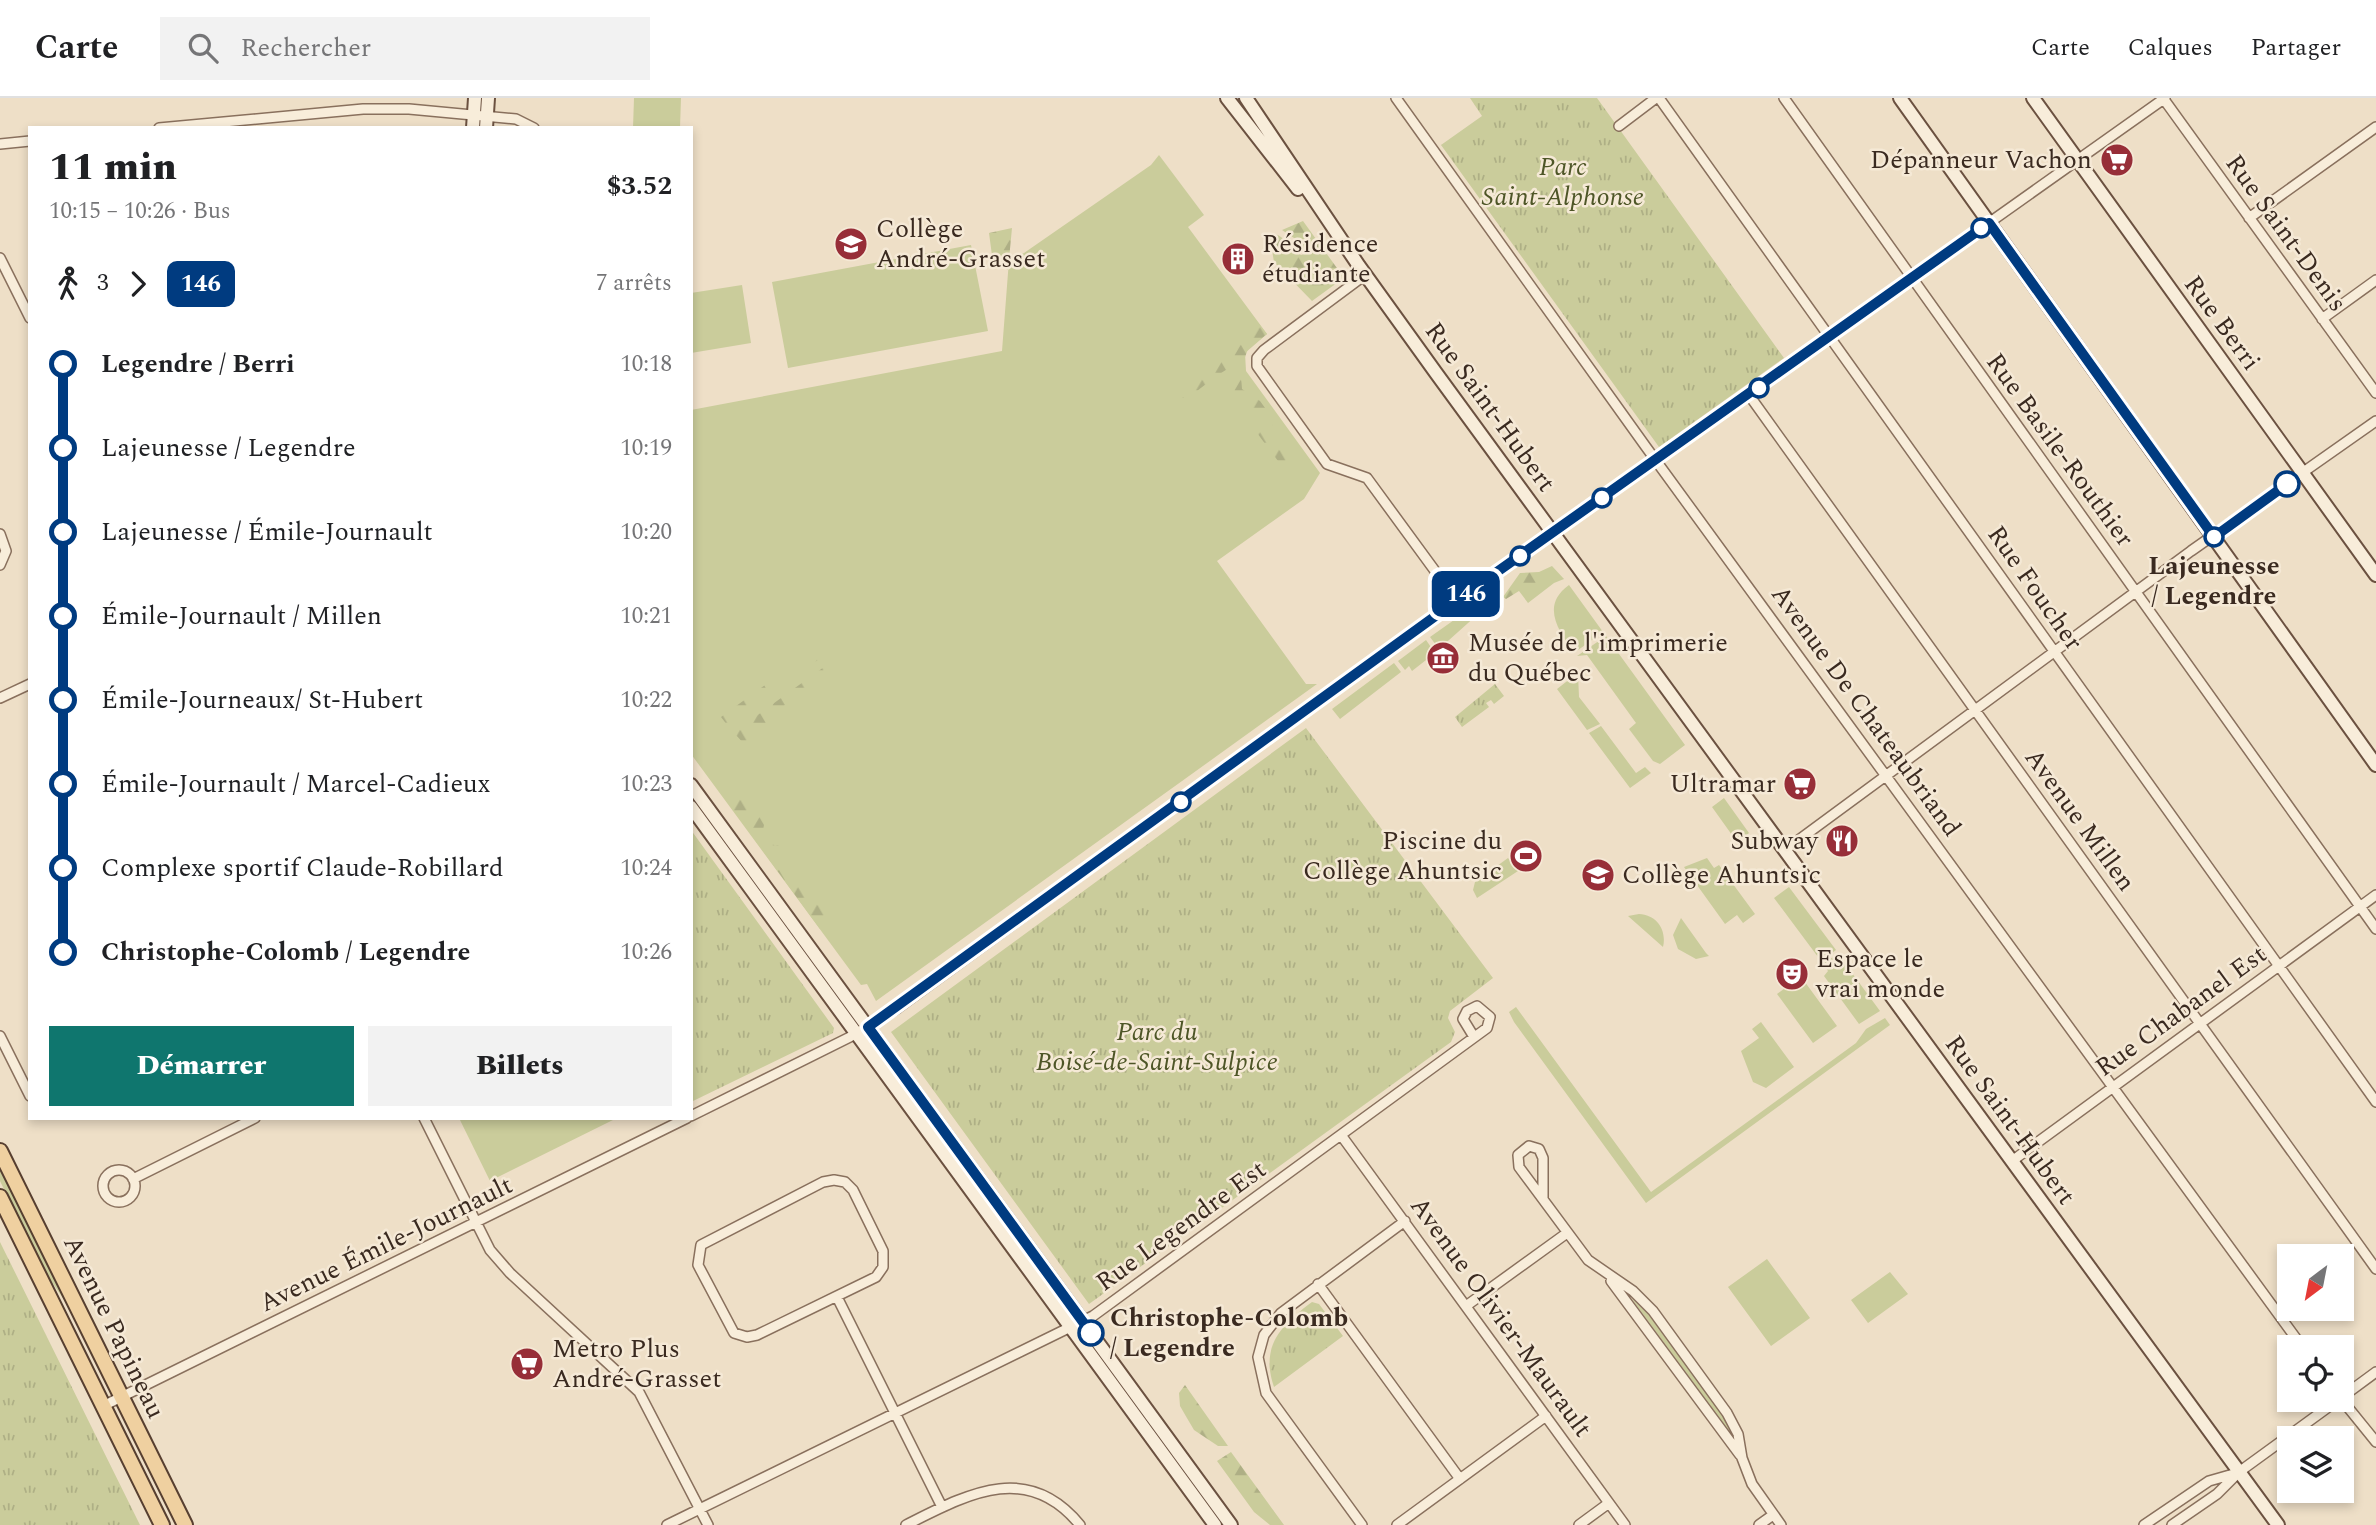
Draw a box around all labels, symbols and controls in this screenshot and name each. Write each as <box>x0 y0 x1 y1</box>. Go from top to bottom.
search box <box>160 17 650 80</box>
text: Carte <box>35 23 118 73</box>
text: Rechercher <box>240 28 371 68</box>
icon: search <box>184 29 222 67</box>
text: Carte <box>2031 30 2090 66</box>
text: Calques <box>2128 30 2213 66</box>
text: Partager <box>2251 30 2341 66</box>
text: 11 min <box>49 139 177 197</box>
place label: Dépanneur Vachon <box>1870 140 2092 180</box>
supermarket icon: Dépanneur Vachon <box>2098 141 2136 179</box>
street label: Rue Saint-Denis <box>2215 146 2357 320</box>
park label: Parc Saint-Alphonse <box>1482 147 1644 217</box>
text: $3.52 <box>607 166 672 206</box>
text: 10:15 – 10:26 · Bus <box>49 194 231 229</box>
place label: Collège André-Grasset <box>876 209 1045 279</box>
unlabelled marker <box>1971 218 1991 238</box>
place label: Résidence étudiante <box>1262 224 1378 294</box>
school or university icon: Collège André-Grasset <box>832 225 870 263</box>
building icon: Résidence étudiante <box>1219 240 1257 278</box>
icon: walk <box>49 265 87 303</box>
icon: forward <box>119 265 157 303</box>
text: 3 <box>97 266 109 301</box>
text: 146 <box>181 266 221 302</box>
text: 7 arrêts <box>596 266 672 301</box>
street label: Rue Berri <box>2174 267 2270 379</box>
street label: Rue Saint-Hubert <box>1414 314 1566 500</box>
text: Legendre / Berri <box>101 344 295 384</box>
street label: Rue Basile-Routhier <box>1976 345 2144 555</box>
text: 10:18 <box>620 347 672 382</box>
unlabelled marker <box>1749 378 1769 398</box>
text: Lajeunesse / Legendre <box>101 428 356 468</box>
text: 10:19 <box>620 431 672 466</box>
unlabelled marker <box>2274 471 2300 497</box>
unlabelled marker <box>1592 488 1612 508</box>
text: Lajeunesse / Émile-Journault <box>101 512 433 552</box>
text: 10:20 <box>620 515 672 550</box>
street label: Rue Foucher <box>1977 517 2093 659</box>
marker: Lajeunesse / Legendre <box>2204 527 2224 547</box>
unlabelled marker <box>1510 546 1530 566</box>
place label: Lajeunesse / Legendre <box>2148 546 2280 616</box>
line badge: 146 <box>1426 571 1506 617</box>
text: 146 <box>1446 576 1486 612</box>
street label: Avenue De Chateaubriand <box>1761 577 1971 845</box>
text: Émile-Journault / Millen <box>101 596 382 636</box>
text: 10:21 <box>620 599 672 634</box>
place label: Musée de l'imprimerie du Québec <box>1468 623 1728 693</box>
museum icon: Musée de l'imprimerie du Québec <box>1424 639 1462 677</box>
text: Émile-Journeaux/ St-Hubert <box>101 680 423 720</box>
text: 10:22 <box>620 683 672 718</box>
street label: Avenue Millen <box>2014 740 2146 900</box>
text: Émile-Journault / Marcel-Cadieux <box>101 764 491 804</box>
place label: Ultramar <box>1670 764 1776 804</box>
supermarket icon: Ultramar <box>1781 765 1819 803</box>
text: 10:23 <box>620 767 672 802</box>
unlabelled marker <box>1171 792 1191 812</box>
place label: Piscine du Collège Ahuntsic <box>1303 821 1502 891</box>
place label: Subway <box>1730 821 1820 861</box>
restaurant icon: Subway <box>1823 822 1861 860</box>
sports icon: Piscine du Collège Ahuntsic <box>1507 837 1545 875</box>
text: Complexe sportif Claude-Robillard <box>101 848 504 888</box>
text: 10:24 <box>620 851 672 886</box>
place label: Collège Ahuntsic <box>1622 855 1821 895</box>
school or university icon: Collège Ahuntsic <box>1579 856 1617 894</box>
text: Christophe-Colomb / Legendre <box>101 932 470 972</box>
text: 10:26 <box>620 935 672 970</box>
street label: Rue Chabanel Est <box>2087 935 2275 1087</box>
place label: Espace le vrai monde <box>1815 939 1945 1009</box>
theatre icon: Espace le vrai monde <box>1773 955 1811 993</box>
park label: Parc du Boisé-de-Saint-Sulpice <box>1036 1012 1278 1082</box>
button: Démarrer <box>49 1026 354 1106</box>
button: Billets <box>368 1026 672 1106</box>
street label: Rue Saint-Hubert <box>1934 1027 2086 1213</box>
street label: Rue Legendre Est <box>1087 1150 1275 1302</box>
street label: Avenue Émile-Journault <box>252 1165 520 1323</box>
street label: Avenue Olivier-Maurault <box>1400 1188 1602 1446</box>
street label: Avenue Papineau <box>52 1229 176 1425</box>
north arrow <box>2277 1244 2354 1321</box>
map controls <box>2277 1244 2354 1503</box>
place label: Christophe-Colomb / Legendre <box>1110 1298 1348 1368</box>
marker: Christophe-Colomb / Legendre <box>1078 1320 1104 1346</box>
place label: Metro Plus André-Grasset <box>552 1329 721 1399</box>
button: locate <box>2277 1335 2354 1412</box>
supermarket icon: Metro Plus André-Grasset <box>508 1345 546 1383</box>
button: layers <box>2277 1426 2354 1503</box>

